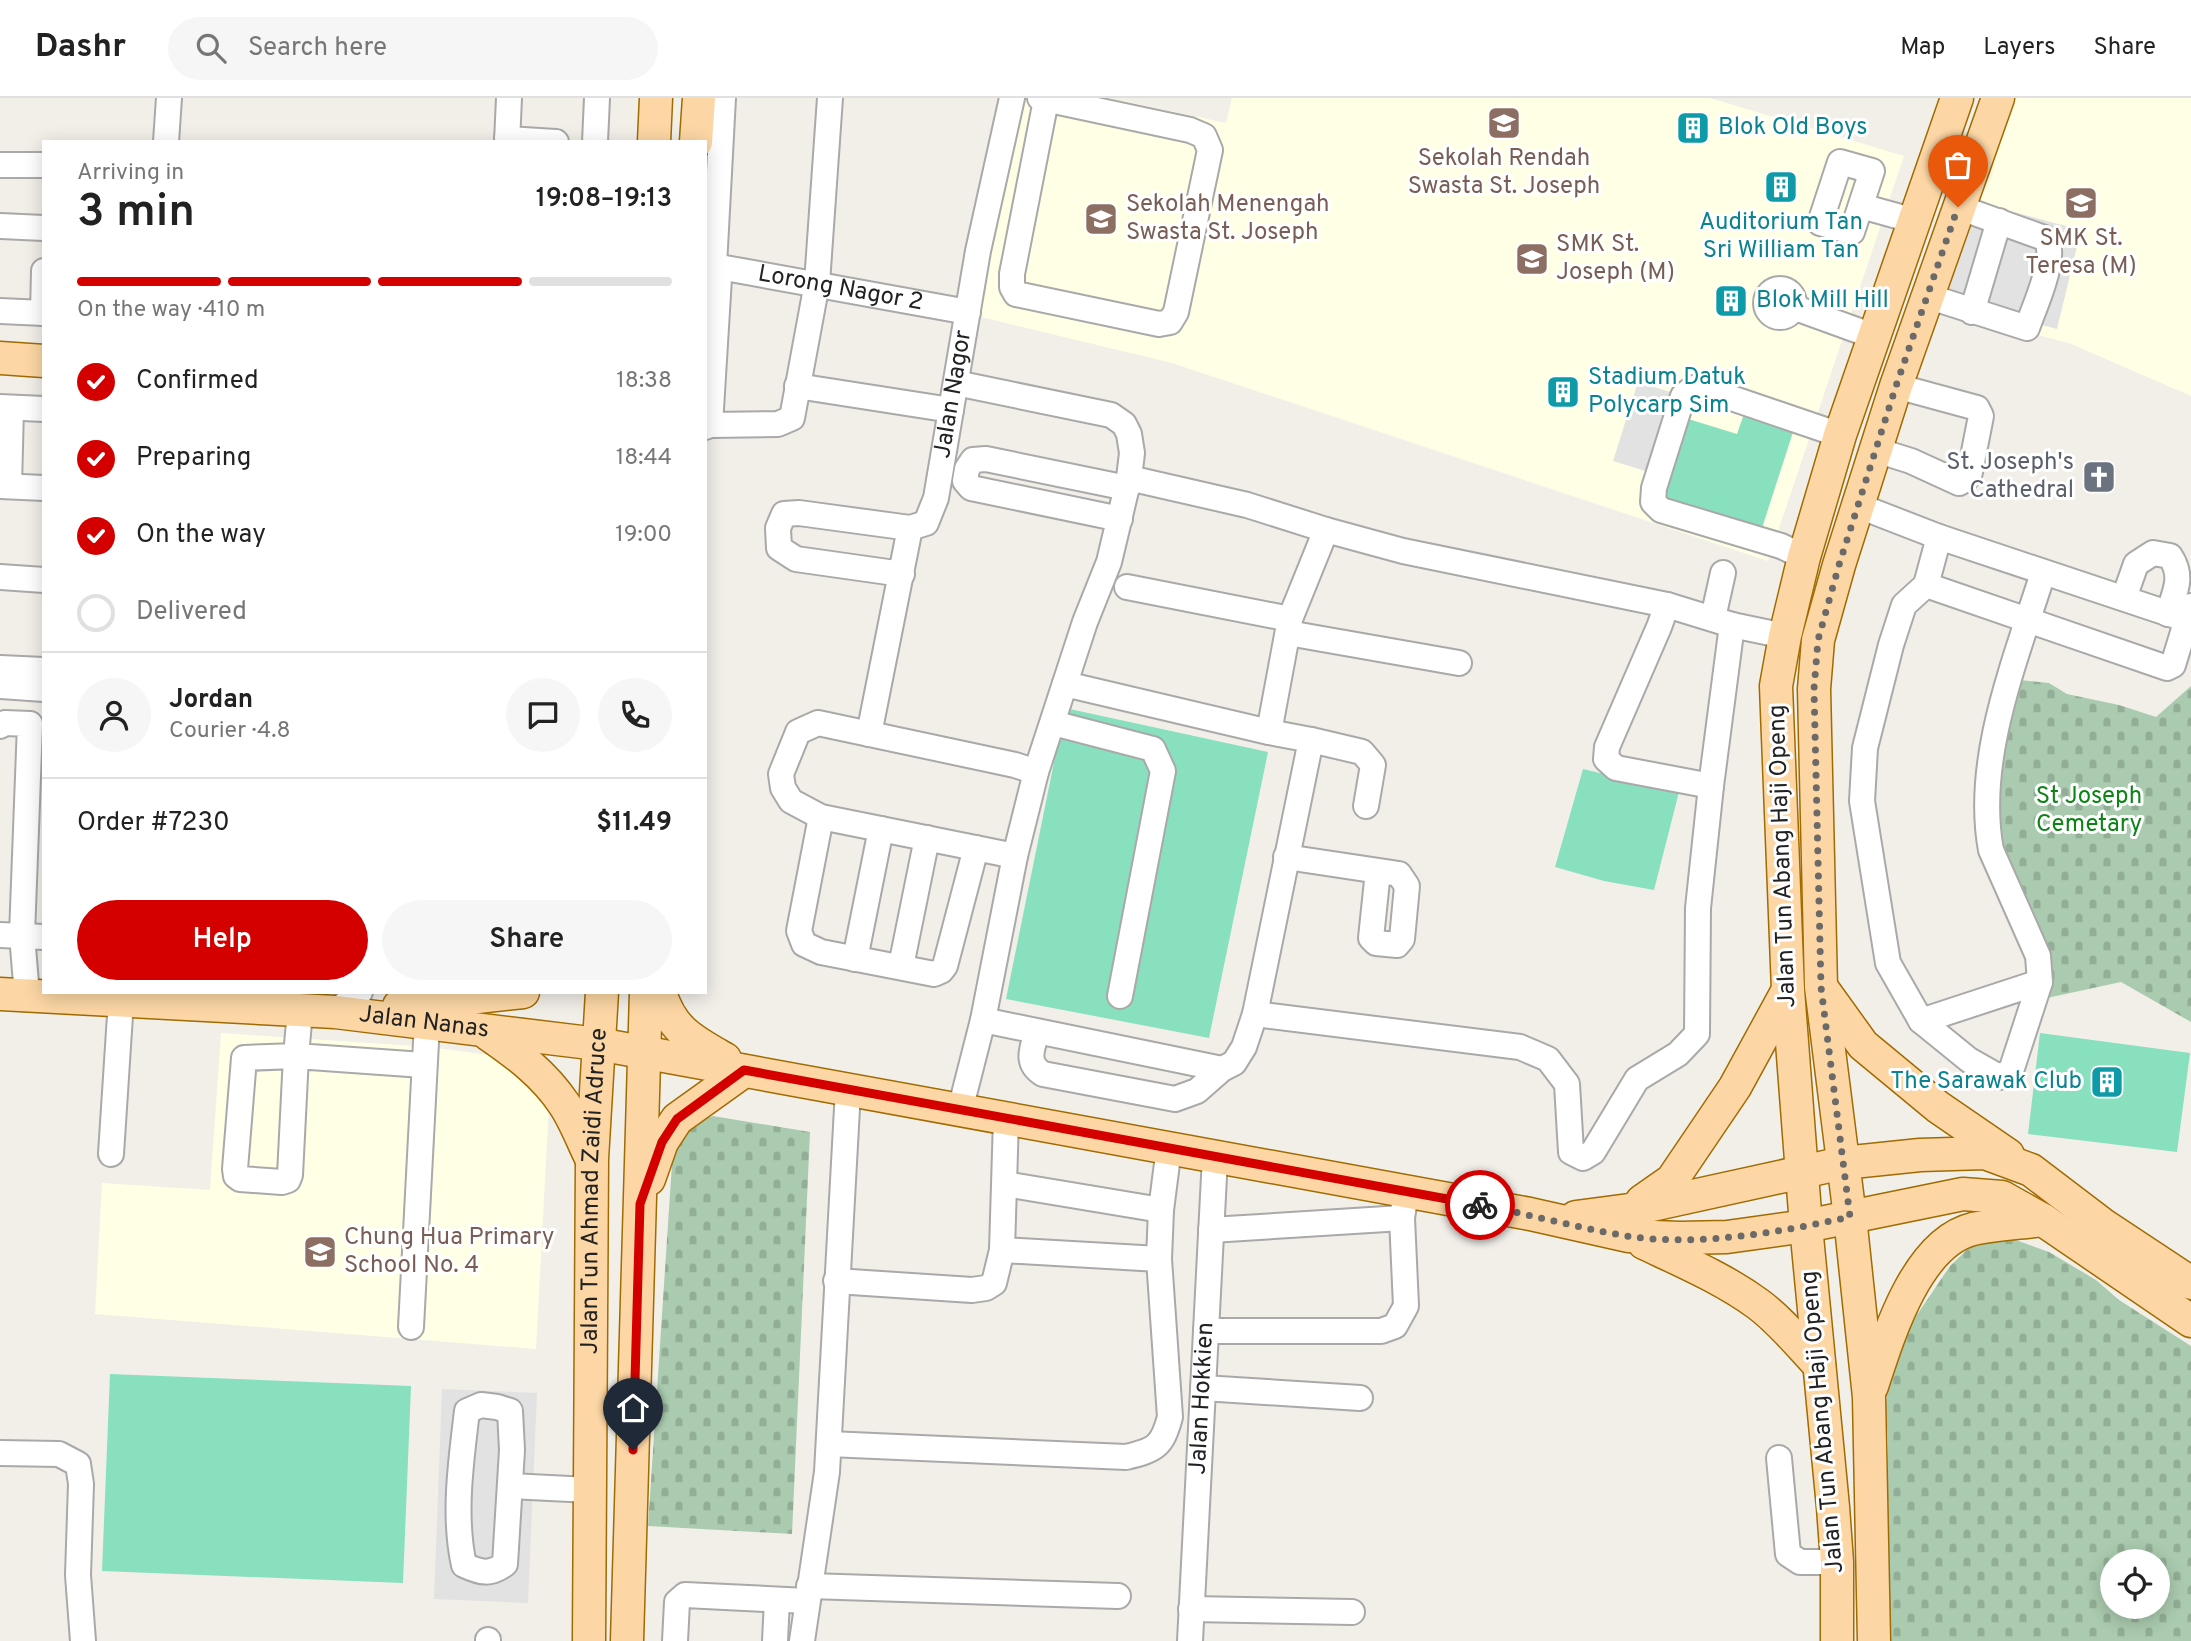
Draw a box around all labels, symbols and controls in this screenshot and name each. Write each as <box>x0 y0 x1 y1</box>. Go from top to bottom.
search box <box>168 17 658 80</box>
text: Dashr <box>35 27 126 69</box>
icon: search <box>192 29 230 67</box>
text: Search here <box>248 32 387 65</box>
text: Map <box>1900 33 1945 63</box>
text: Layers <box>1983 33 2055 63</box>
text: Share <box>2093 33 2156 63</box>
school or university icon: Sekolah Rendah Swasta St. Joseph <box>1485 104 1523 142</box>
building icon: Blok Old Boys <box>1674 109 1712 147</box>
place label: Blok Old Boys <box>1718 113 1867 143</box>
pin <box>1928 135 1988 207</box>
place label: Sekolah Rendah Swasta St. Joseph <box>1408 144 1600 202</box>
icon: bag <box>1939 146 1977 184</box>
text: Arriving in <box>77 159 184 188</box>
building icon: Auditorium Tan Sri William Tan <box>1762 168 1800 206</box>
text: 19:08–19:13 <box>536 183 672 216</box>
text: 3 min <box>77 184 195 243</box>
school or university icon: SMK St. Teresa (M) <box>2062 184 2100 222</box>
place label: Sekolah Menengah Swasta St. Joseph <box>1126 190 1330 248</box>
school or university icon: Sekolah Menengah Swasta St. Joseph <box>1082 200 1120 238</box>
place label: Auditorium Tan Sri William Tan <box>1699 208 1863 266</box>
place label: SMK St. Teresa (M) <box>2025 224 2137 282</box>
place label: SMK St. Joseph (M) <box>1556 230 1675 288</box>
school or university icon: SMK St. Joseph (M) <box>1513 240 1551 278</box>
street label: Lorong Nagor 2 <box>756 259 926 319</box>
building icon: Blok Mill Hill <box>1712 282 1750 320</box>
place label: Blok Mill Hill <box>1756 286 1889 316</box>
text: On the way · 410 m <box>77 296 265 325</box>
street label: Jalan Nagor <box>928 328 979 461</box>
icon: check <box>77 363 115 401</box>
place label: Stadium Datuk Polycarp Sim <box>1588 363 1746 421</box>
text: Confirmed <box>136 365 259 398</box>
text: 18:38 <box>616 367 672 396</box>
building icon: Stadium Datuk Polycarp Sim <box>1544 373 1582 411</box>
icon: check <box>77 440 115 478</box>
text: Preparing <box>136 442 251 475</box>
text: 18:44 <box>616 444 672 473</box>
place label: St. Joseph's Cathedral <box>1946 448 2074 506</box>
church icon: St. Joseph's Cathedral <box>2080 458 2118 496</box>
icon: check <box>77 517 115 555</box>
text: On the way <box>136 519 266 552</box>
text: 19:00 <box>615 521 672 550</box>
text: Delivered <box>136 596 247 629</box>
button: person <box>77 678 151 752</box>
button: chat <box>506 678 580 752</box>
button: phone <box>598 678 672 752</box>
text: Jordan <box>169 684 253 717</box>
street label: Jalan Tun Abang Haji Openg <box>1763 704 1803 1008</box>
text: Courier · 4.8 <box>169 717 290 746</box>
park label: St Joseph Cemetary <box>2036 782 2142 840</box>
text: Order #7230 <box>77 807 230 840</box>
text: $11.49 <box>596 807 672 840</box>
button: Help <box>77 900 368 980</box>
button: Share <box>382 900 672 980</box>
street label: Jalan Nanas <box>357 1000 491 1046</box>
street label: Jalan Tun Ahmad Zaidi Adruce <box>576 1027 615 1354</box>
building icon: The Sarawak Club <box>2088 1063 2126 1101</box>
place label: The Sarawak Club <box>1890 1067 2082 1097</box>
courier <box>1445 1170 1515 1240</box>
icon: bike <box>1461 1186 1499 1224</box>
place label: Chung Hua Primary School No. 4 <box>344 1223 555 1281</box>
school or university icon: Chung Hua Primary School No. 4 <box>301 1233 339 1271</box>
street label: Jalan Tun Abang Haji Openg <box>1795 1270 1851 1574</box>
street label: Jalan Hokkien <box>1184 1321 1221 1475</box>
pin <box>603 1378 663 1450</box>
icon: home <box>614 1389 652 1427</box>
map controls <box>2100 1549 2170 1619</box>
button: locate <box>2100 1549 2170 1619</box>

